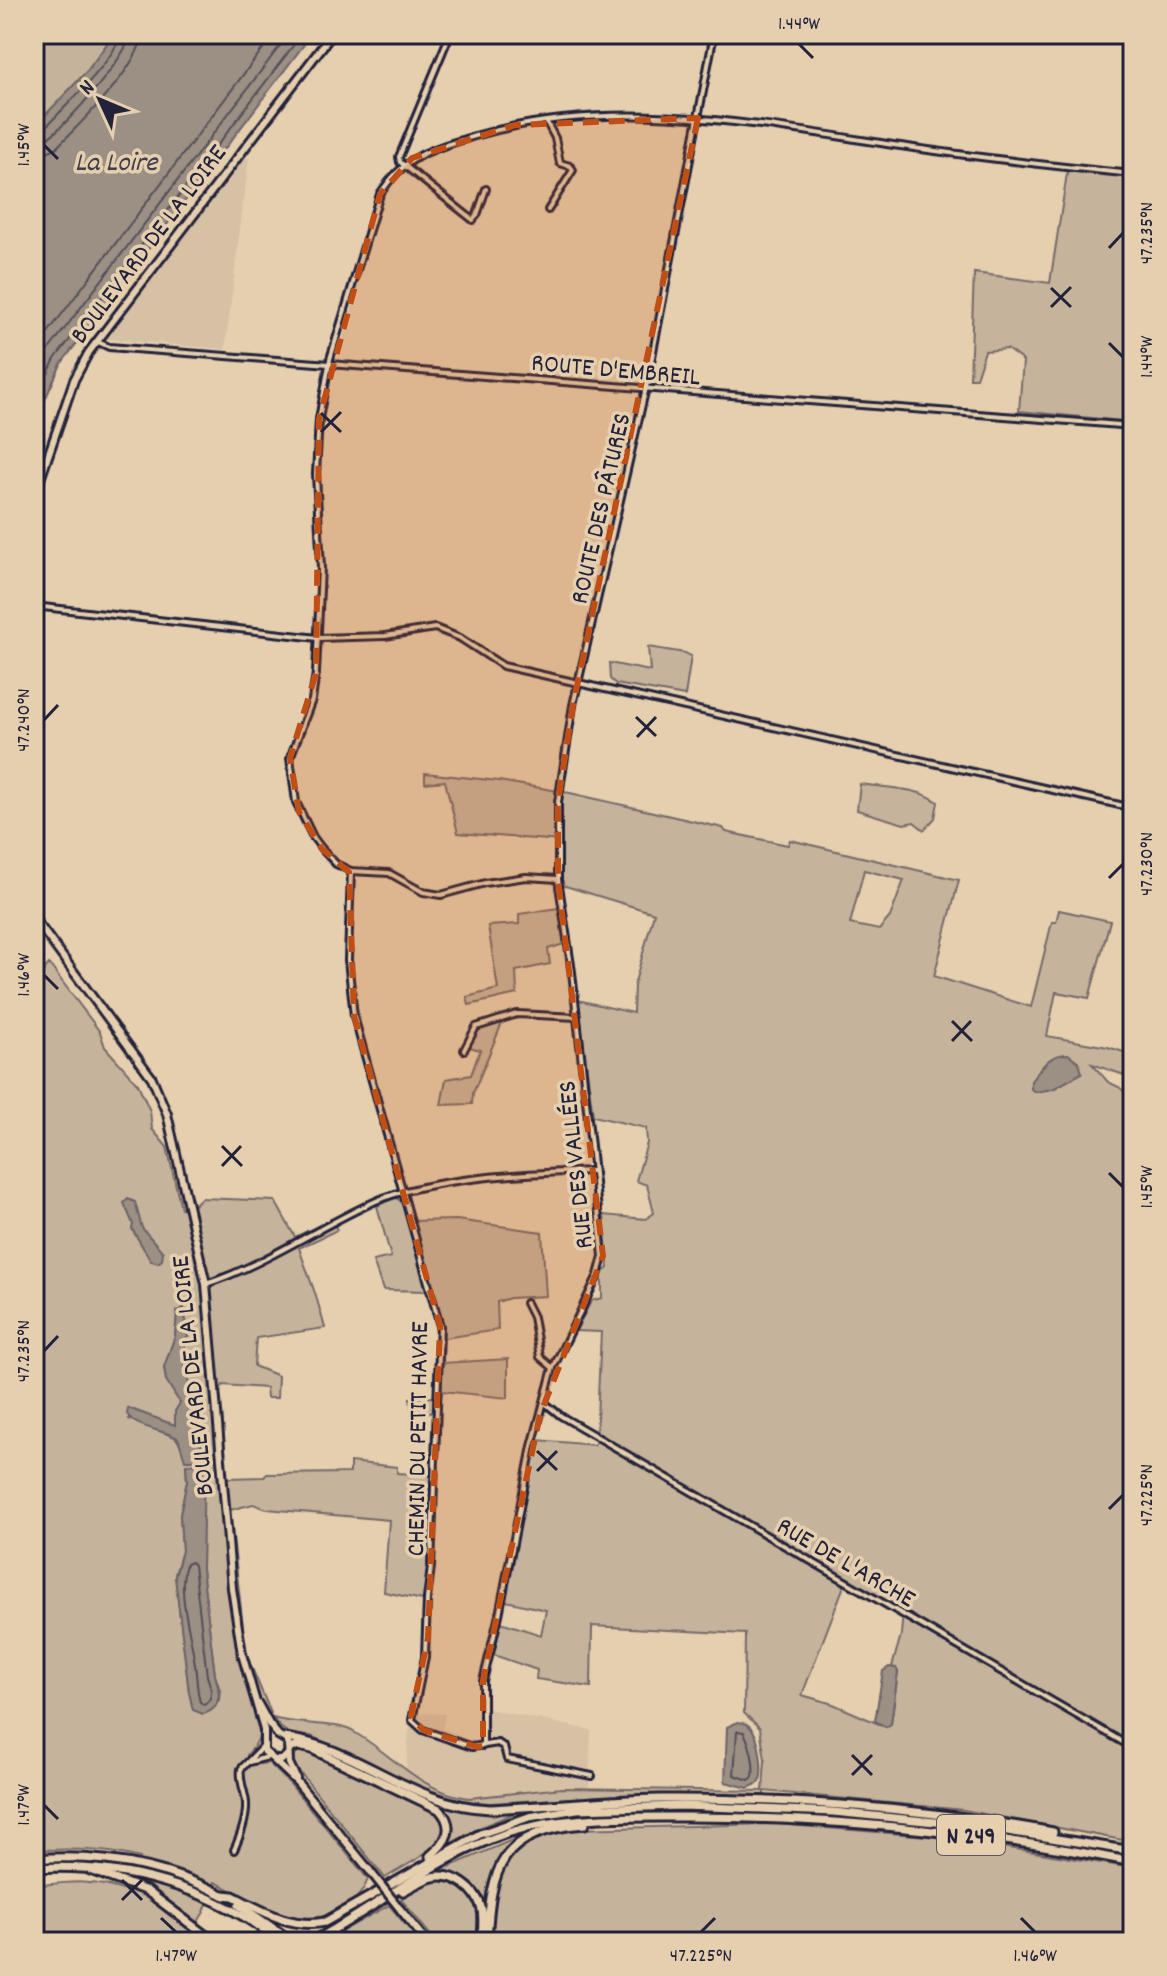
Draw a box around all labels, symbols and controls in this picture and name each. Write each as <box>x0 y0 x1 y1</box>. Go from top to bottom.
text: 1.44°W <box>778 11 821 39</box>
north arrow <box>60 60 140 140</box>
text: N <box>73 74 103 103</box>
text: 1.45°W <box>11 123 39 167</box>
street label: BOULEVARD DE LA LOIRE <box>63 138 237 352</box>
water label: La Loire <box>75 145 159 185</box>
text: 47.235°N <box>1134 202 1162 264</box>
text: 1.44°W <box>1134 335 1162 378</box>
street label: ROUTE D'EMBREIL <box>530 346 702 397</box>
street label: ROUTE DES PÂTURES <box>562 410 642 608</box>
text: 47.240°N <box>11 688 39 752</box>
text: 47.230°N <box>1134 832 1162 896</box>
text: 1.46°W <box>11 953 39 997</box>
street label: RUE DES VALLÉES <box>550 1079 605 1250</box>
text: 1.45°W <box>1134 1165 1162 1209</box>
street label: BOULEVARD DE LA LOIRE <box>163 1254 225 1497</box>
text: 47.235°N <box>11 1320 39 1382</box>
street label: CHEMIN DU PETIT HAVRE <box>399 1321 440 1557</box>
text: 47.225°N <box>1134 1464 1162 1526</box>
street label: RUE DE L'ARCHE <box>769 1509 922 1619</box>
text: 1.47°W <box>11 1784 39 1826</box>
road number: N 249 <box>937 1815 1005 1855</box>
text: 1.47°W <box>155 1943 197 1971</box>
text: 47.225°N <box>670 1943 732 1971</box>
text: 1.46°W <box>1013 1943 1057 1971</box>

